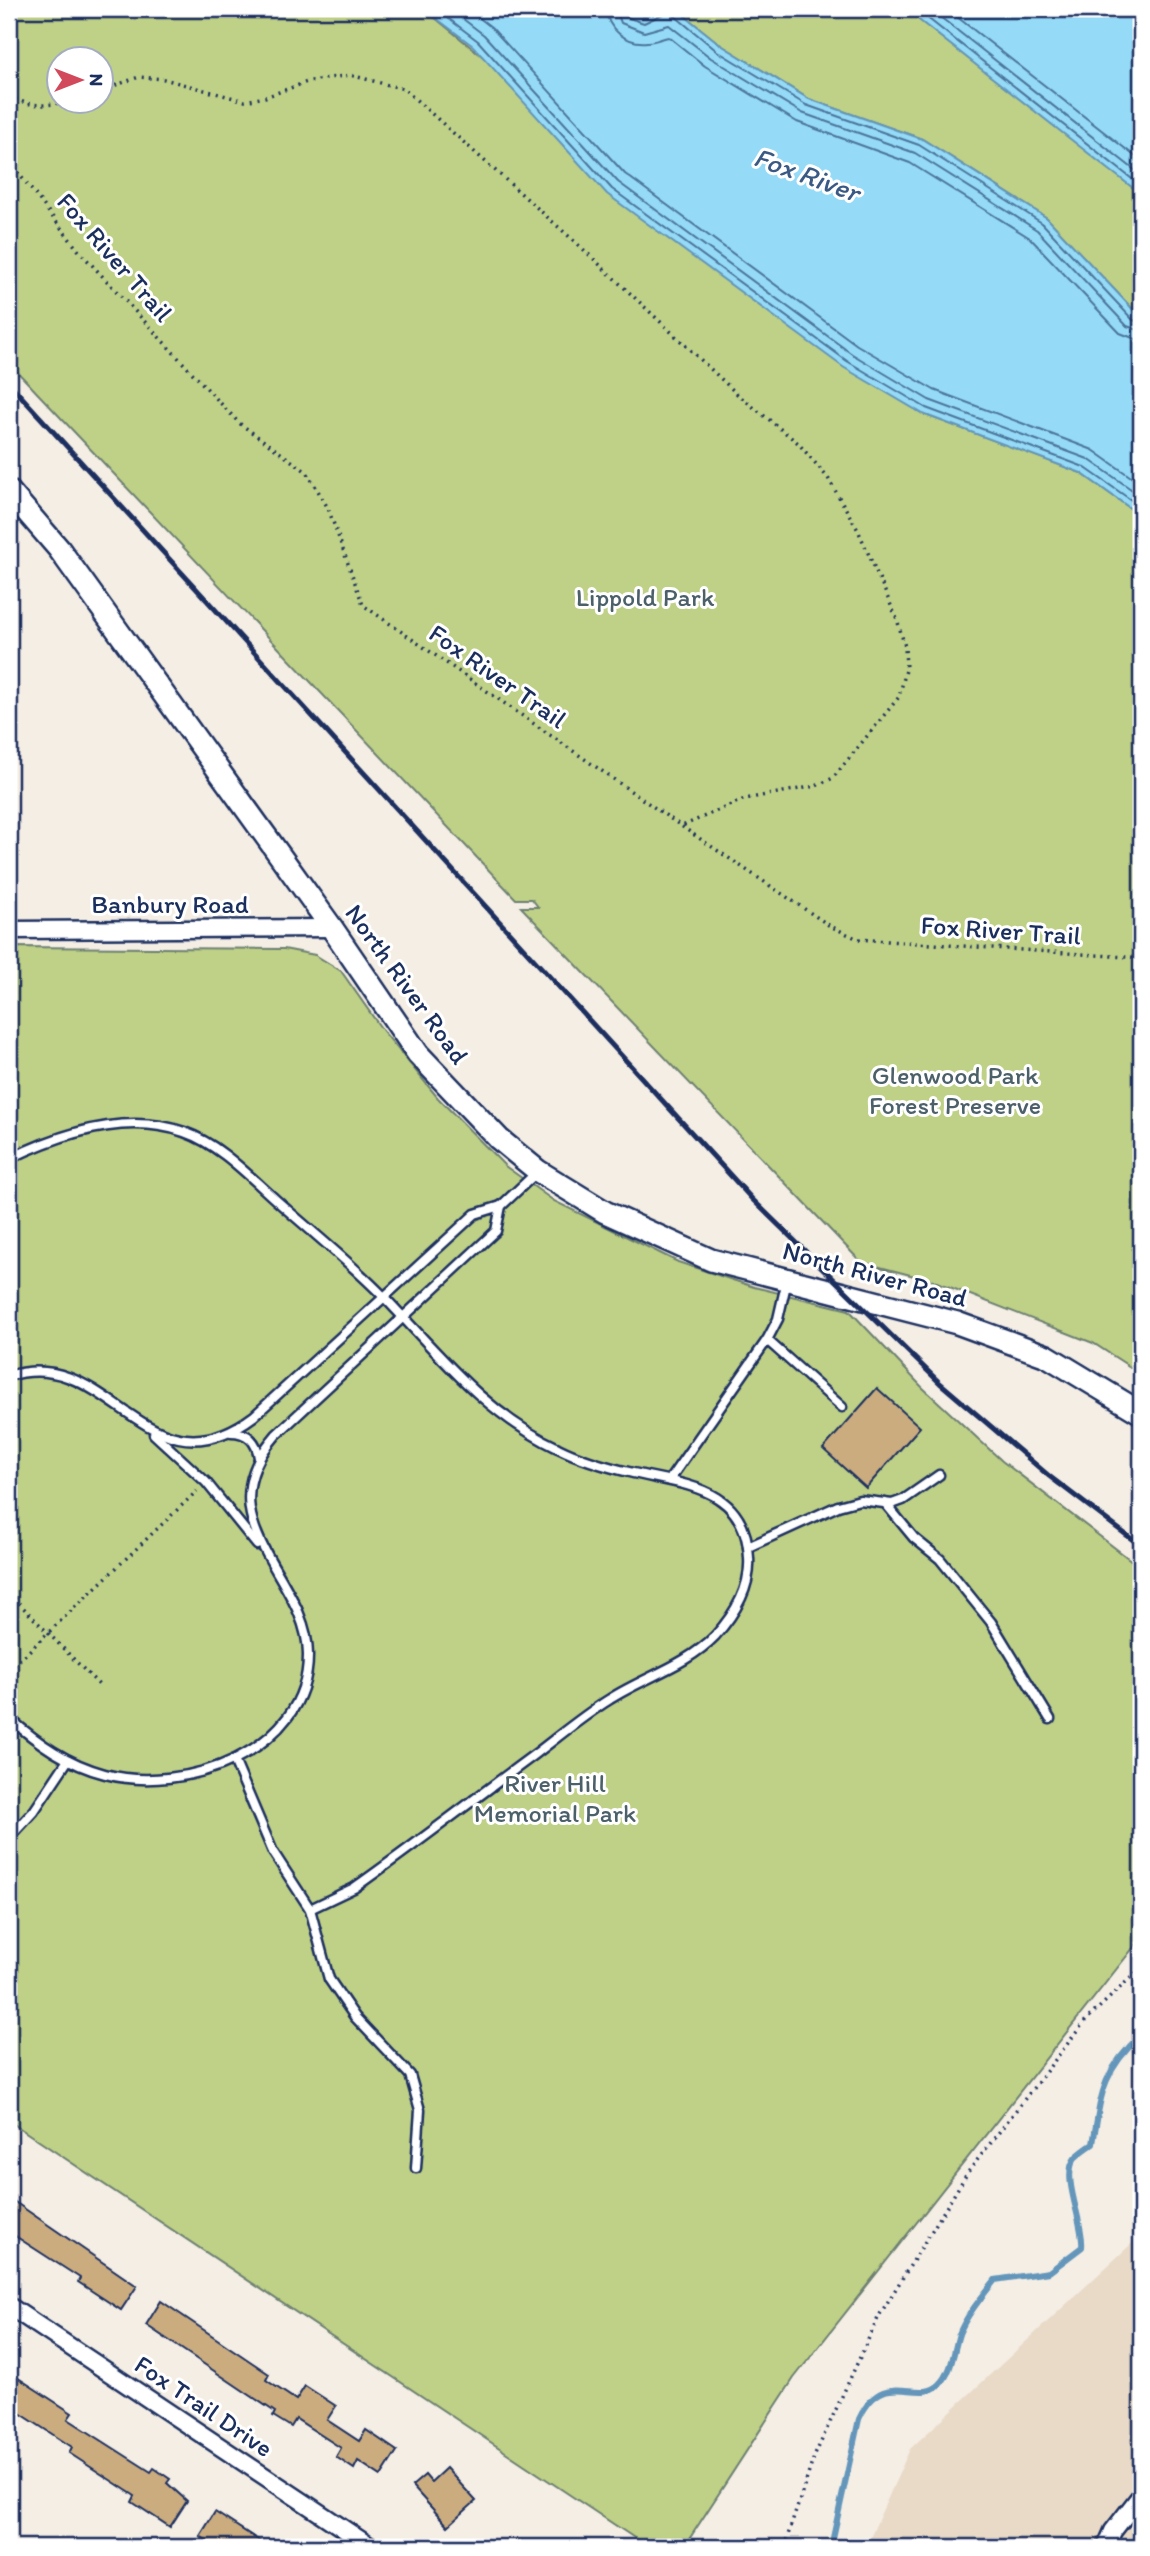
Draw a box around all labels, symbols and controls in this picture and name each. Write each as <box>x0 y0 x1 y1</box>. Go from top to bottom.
north arrow <box>46 46 116 116</box>
text: N <box>85 74 108 86</box>
water label: Fox River <box>749 139 867 210</box>
street label: Fox River Trail <box>50 186 180 328</box>
park label: Lippold Park <box>576 581 715 613</box>
street label: Fox River Trail <box>423 617 573 735</box>
street label: Banbury Road <box>91 888 249 920</box>
street label: North River Road <box>338 898 476 1070</box>
street label: Fox River Trail <box>920 908 1082 952</box>
park label: Glenwood Park Forest Preserve <box>869 1059 1041 1121</box>
street label: North River Road <box>779 1234 971 1314</box>
park label: River Hill Memorial Park <box>474 1767 636 1829</box>
street label: Fox Trail Drive <box>129 2348 279 2464</box>

